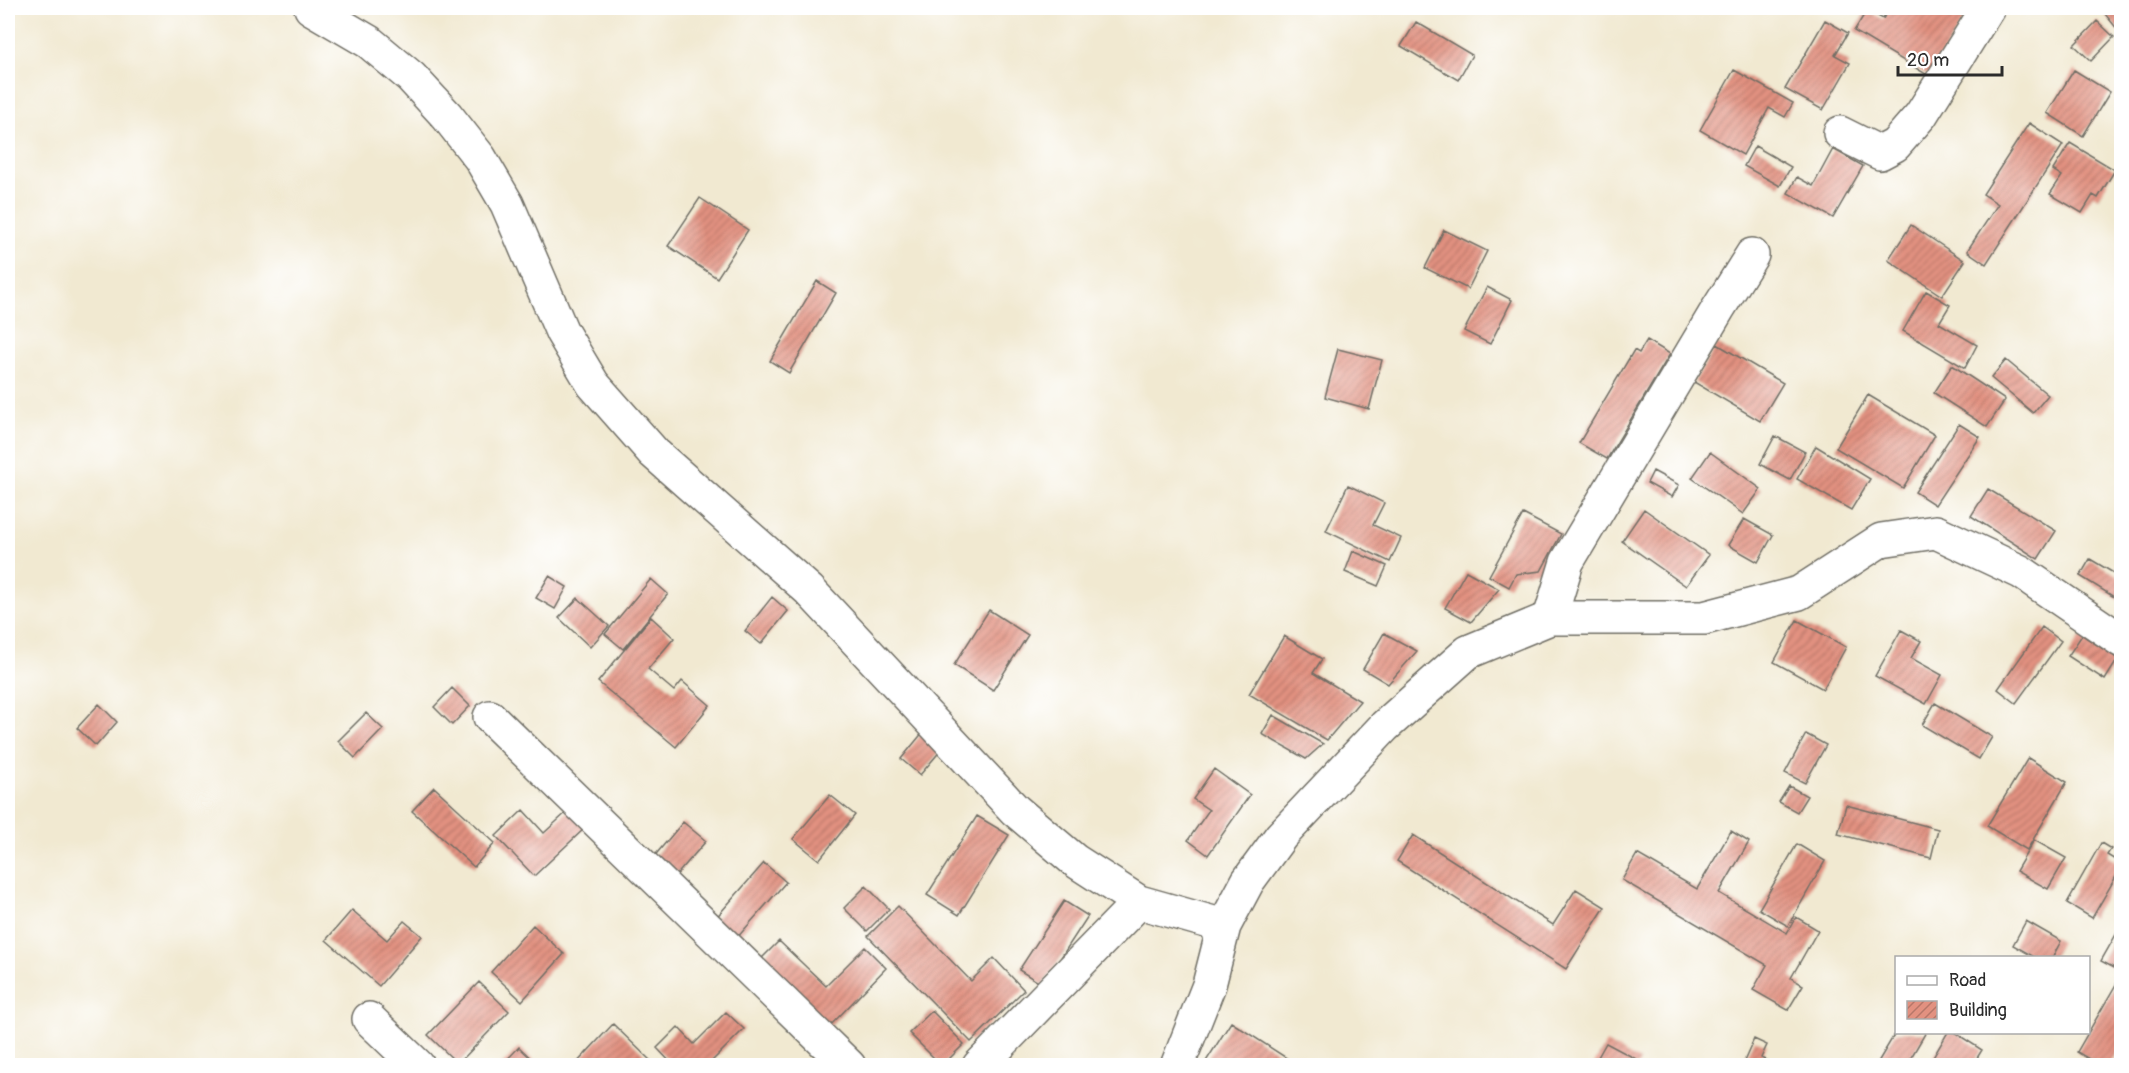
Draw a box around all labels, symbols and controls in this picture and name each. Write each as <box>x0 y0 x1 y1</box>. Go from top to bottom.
scale bar <box>1898 39 2002 77</box>
text: 20 m <box>1907 49 1949 72</box>
legend <box>1895 956 2090 1034</box>
text: Road <box>1949 969 1986 992</box>
text: Building <box>1949 999 2007 1022</box>

